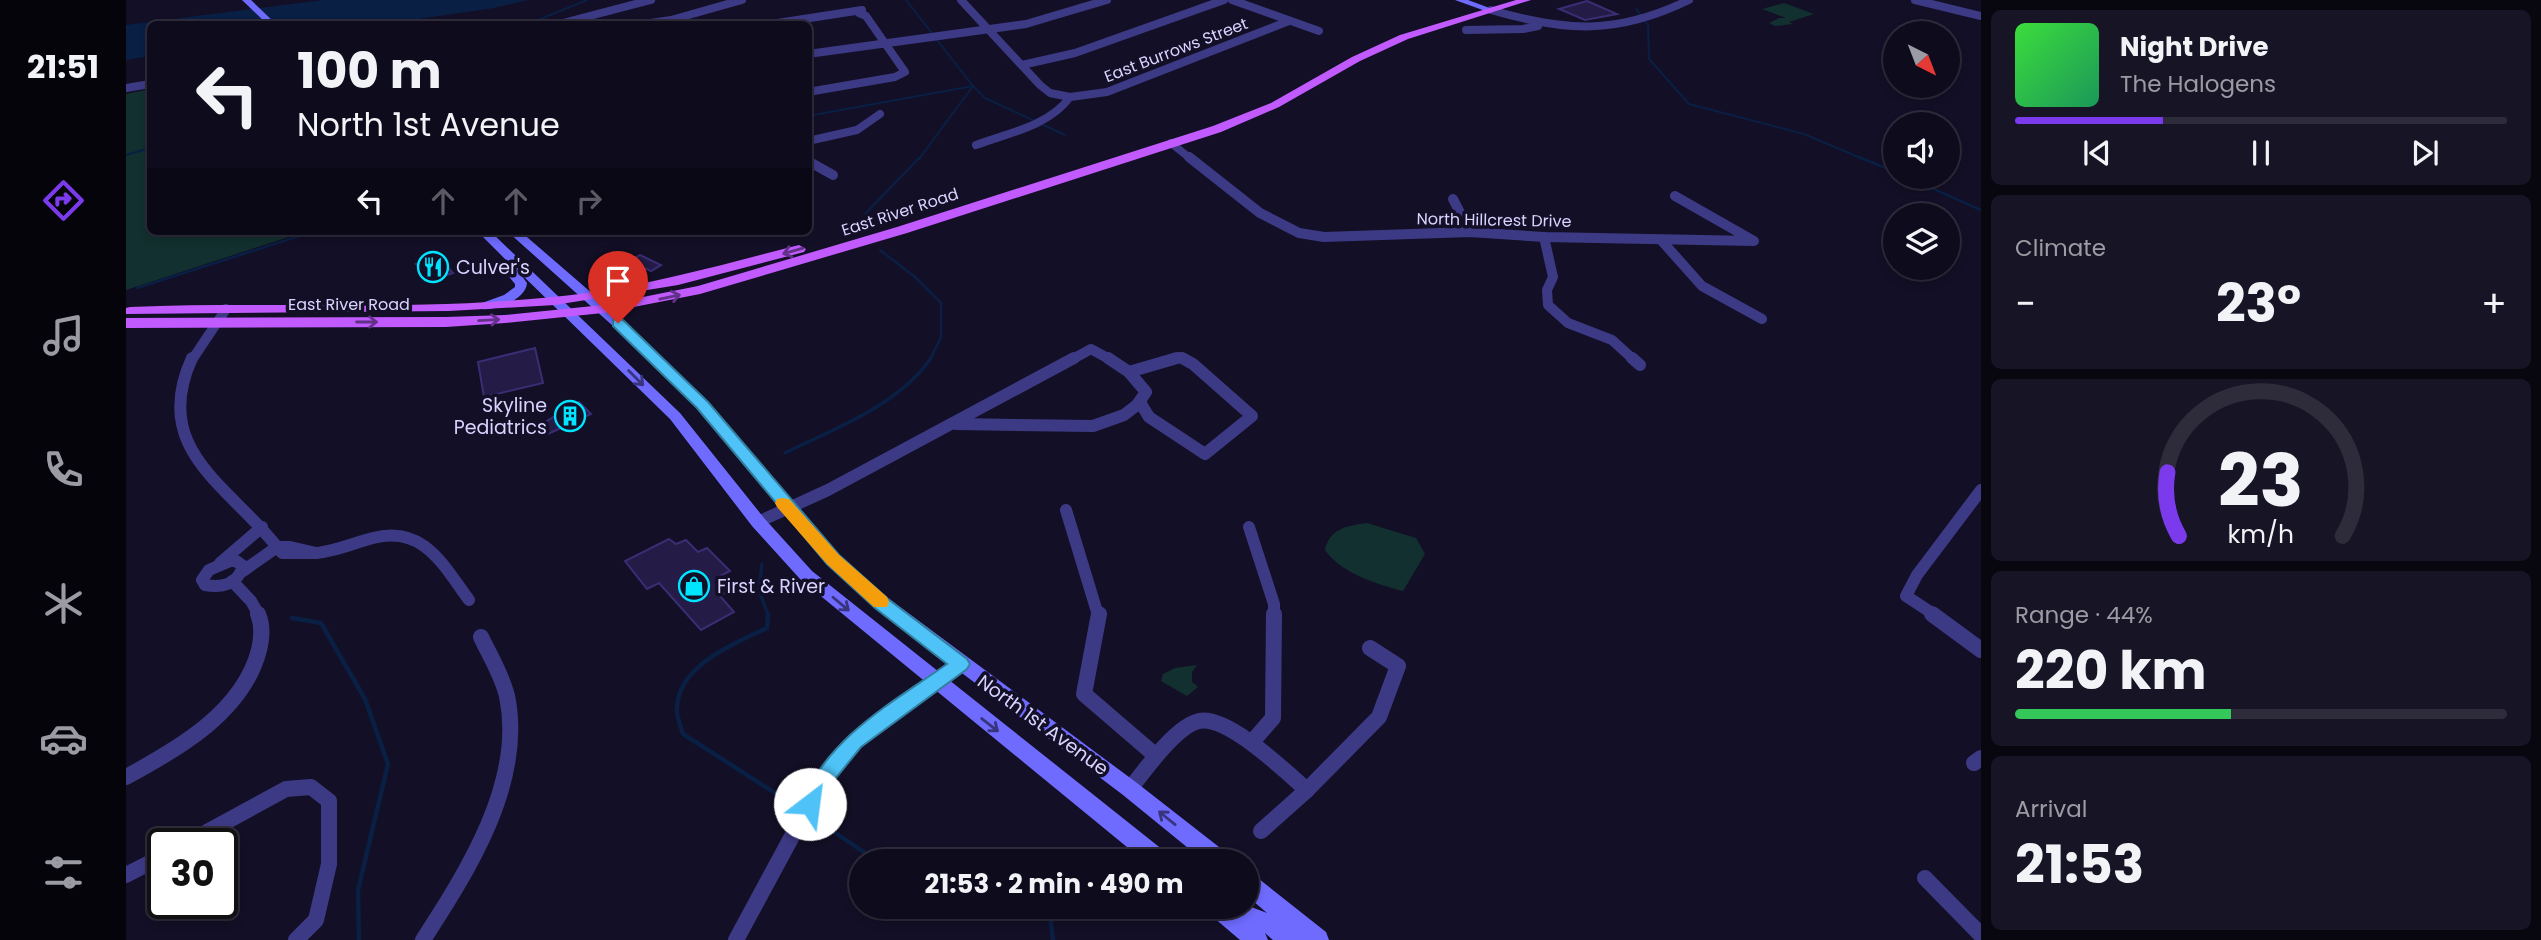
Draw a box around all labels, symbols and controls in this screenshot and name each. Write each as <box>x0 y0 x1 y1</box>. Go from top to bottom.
street label: East Burrows Street <box>1101 12 1251 88</box>
north arrow <box>1883 21 1960 98</box>
map controls <box>1883 21 1960 280</box>
text: Night Drive <box>2120 29 2268 65</box>
text: 100 m <box>297 37 442 105</box>
text: 21:51 <box>27 44 99 89</box>
icon: left <box>182 49 273 140</box>
text: The Halogens <box>2120 68 2276 100</box>
text: North 1st Avenue <box>297 102 560 147</box>
button: sound <box>1883 112 1960 189</box>
icon: previous <box>2078 134 2116 172</box>
icon: pause <box>2242 134 2280 172</box>
icon: next <box>2406 134 2444 172</box>
icon: directions <box>39 176 88 225</box>
icon: left <box>351 182 389 220</box>
icon: ahead <box>424 182 462 220</box>
icon: ahead <box>497 182 535 220</box>
icon: right <box>570 182 608 220</box>
street label: East River Road <box>838 182 962 242</box>
button: layers <box>1883 203 1960 280</box>
street label: North Hillcrest Drive <box>1416 207 1572 233</box>
text: Climate <box>2015 232 2106 264</box>
one-way arrow <box>782 245 805 258</box>
restaurant icon: Culver's <box>416 250 450 284</box>
pin <box>588 251 648 323</box>
place label: Culver's <box>456 254 530 281</box>
icon: arrive <box>599 262 637 300</box>
text: 23° <box>2216 267 2301 340</box>
text: − <box>2015 277 2036 330</box>
text: + <box>2481 277 2507 330</box>
one-way arrow <box>658 289 681 303</box>
street label: East River Road <box>288 293 410 316</box>
icon: music <box>39 311 88 360</box>
one-way arrow <box>477 313 500 326</box>
one-way arrow <box>355 315 378 329</box>
one-way arrow <box>627 369 644 386</box>
place label: Skyline Pediatrics <box>454 392 547 441</box>
building icon: Skyline Pediatrics <box>553 399 587 433</box>
text: 23 <box>2218 430 2304 531</box>
icon: phone <box>39 445 88 494</box>
text: km/h <box>2228 517 2294 552</box>
shop icon: First & River <box>677 569 711 603</box>
place label: First & River <box>717 573 825 600</box>
icon: climate <box>39 579 88 628</box>
one-way arrow <box>832 596 850 612</box>
text: Range · 44% <box>2015 599 2153 631</box>
text: 220 km <box>2015 634 2207 707</box>
street label: North 1st Avenue <box>972 668 1114 782</box>
icon: car <box>39 714 88 763</box>
one-way arrow <box>980 717 998 732</box>
position arrow <box>773 767 847 841</box>
text: Arrival <box>2015 793 2087 825</box>
one-way arrow <box>1158 810 1176 826</box>
speed limit sign: 30 <box>147 828 238 919</box>
text: 21:53 <box>2015 828 2144 901</box>
icon: filters <box>39 848 88 897</box>
text: 21:53 · 2 min · 490 m <box>925 866 1183 902</box>

